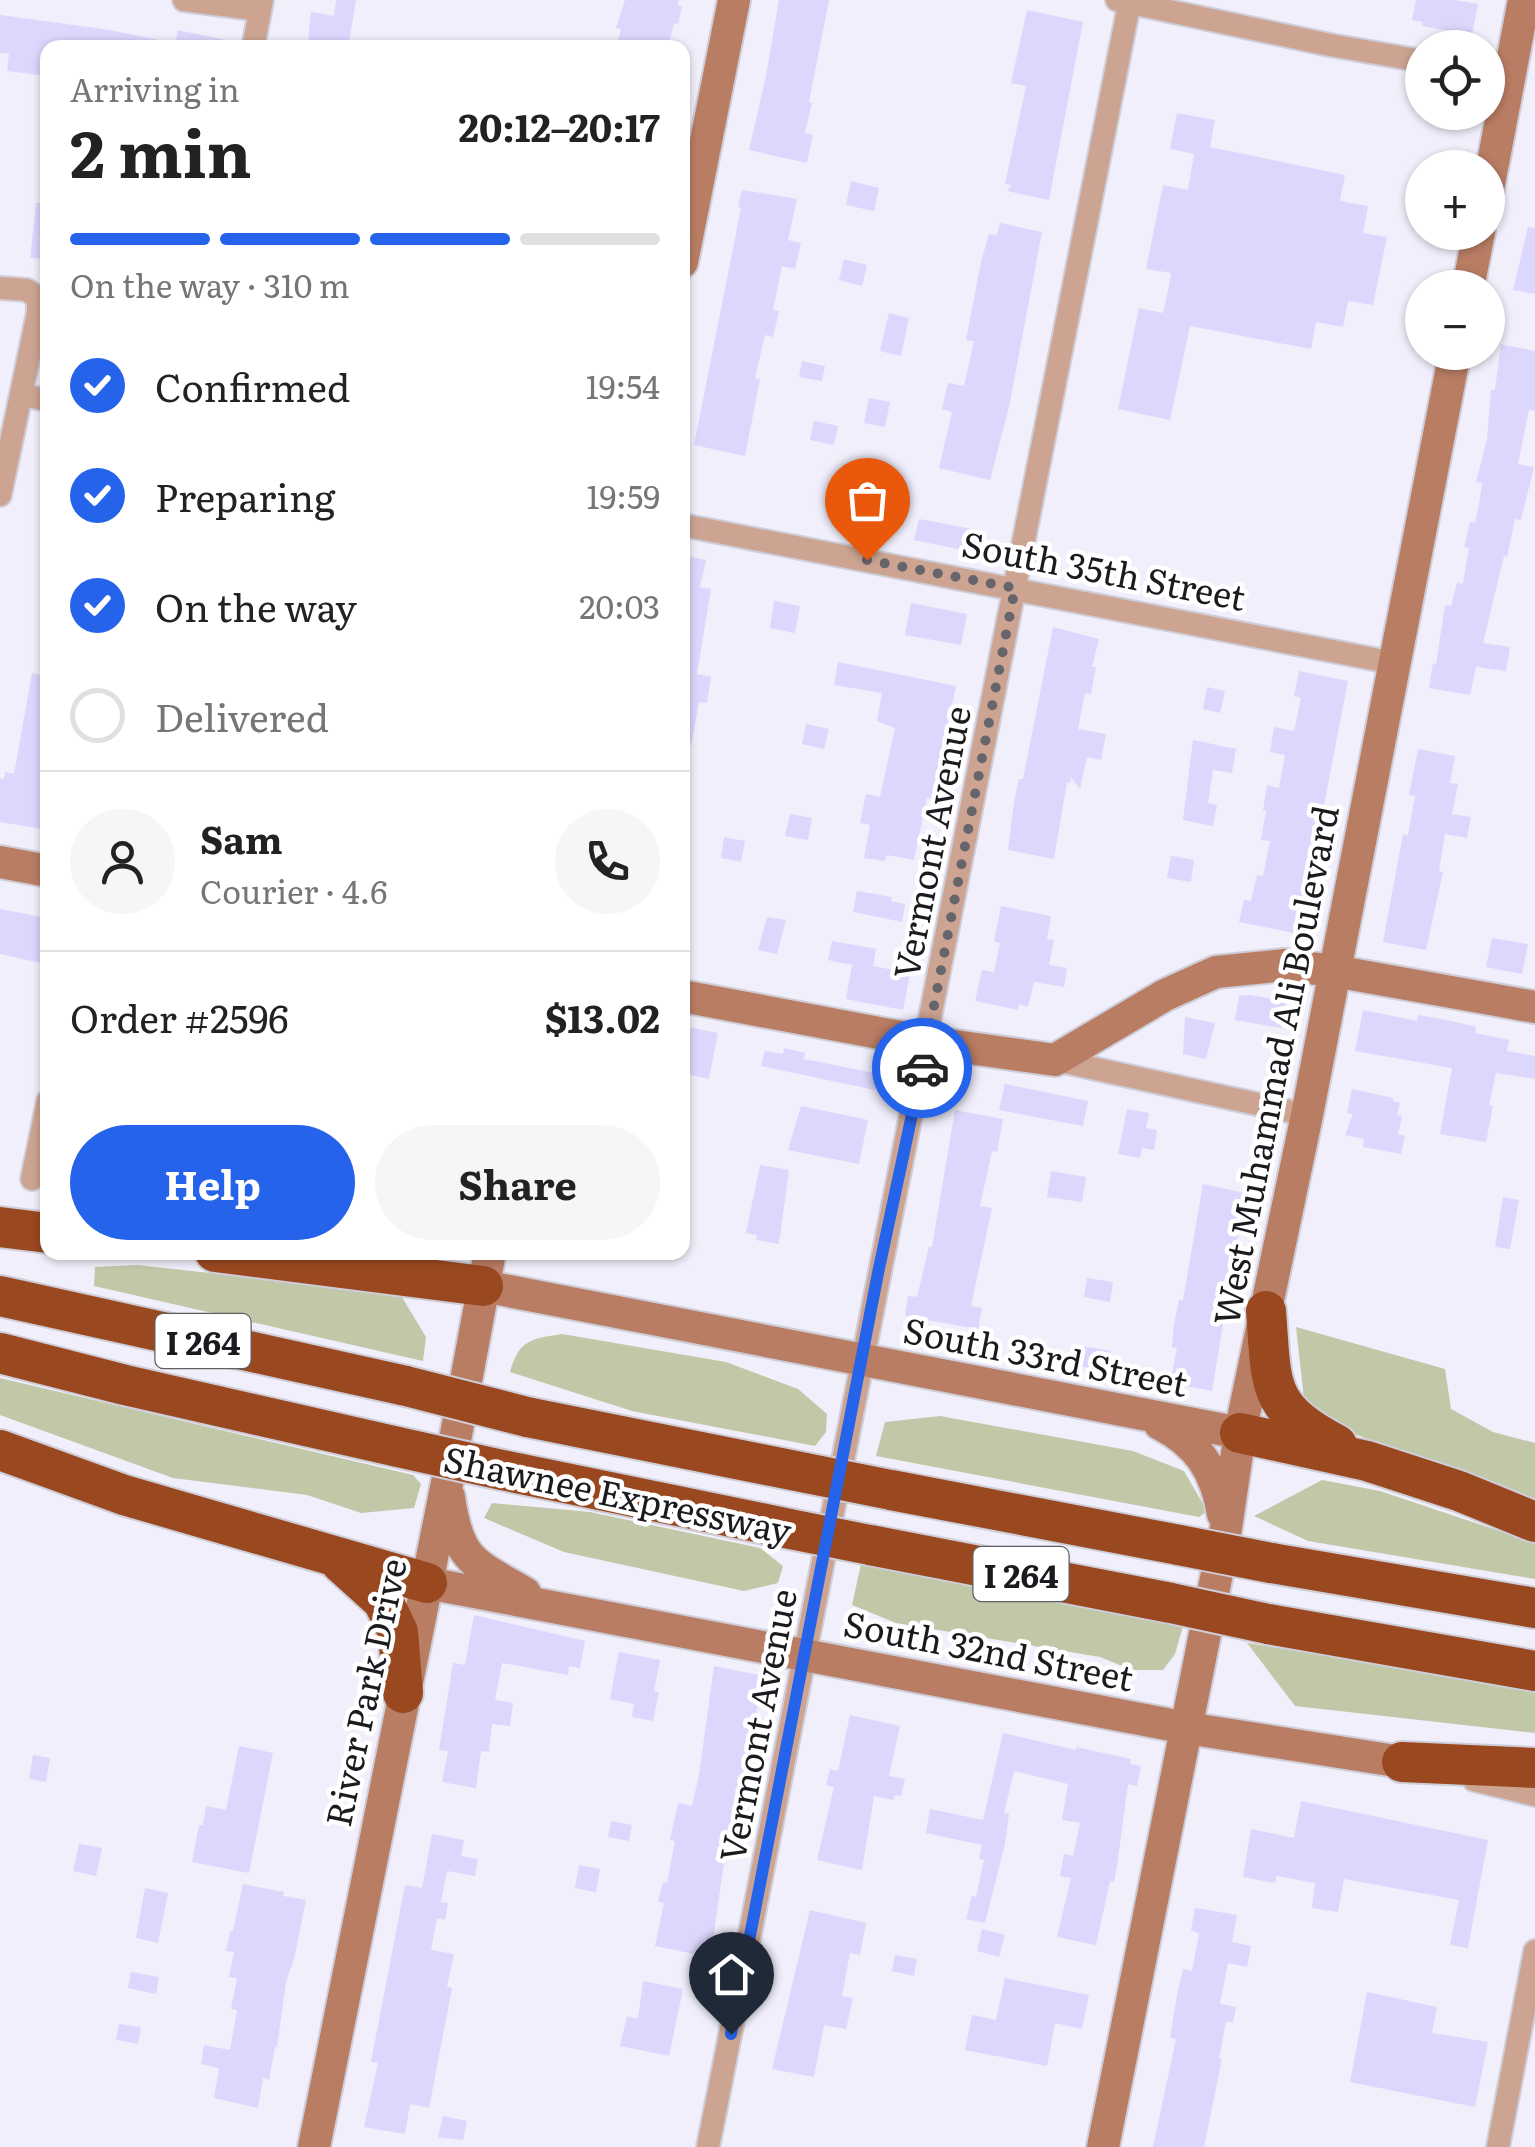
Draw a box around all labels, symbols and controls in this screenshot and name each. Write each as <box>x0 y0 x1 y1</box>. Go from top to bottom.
map controls <box>1405 30 1505 370</box>
button: locate <box>1405 30 1505 130</box>
text: Arriving in <box>70 64 240 112</box>
text: 20:12–20:17 <box>459 97 660 154</box>
text: 2 min <box>70 101 252 198</box>
button: + <box>1405 150 1505 250</box>
text: On the way · 310 m <box>70 260 350 308</box>
button: − <box>1405 270 1505 370</box>
text: Confirmed <box>155 357 350 414</box>
icon: check <box>70 358 125 413</box>
text: 19:54 <box>586 361 660 409</box>
pin <box>825 458 910 561</box>
text: Preparing <box>155 467 335 524</box>
icon: check <box>70 468 125 523</box>
text: 19:59 <box>587 471 660 519</box>
icon: bag <box>840 473 895 528</box>
street label: South 35th Street <box>958 516 1250 622</box>
text: On the way <box>155 577 357 634</box>
icon: check <box>70 578 125 633</box>
text: 20:03 <box>579 581 660 629</box>
text: Delivered <box>155 687 329 744</box>
street label: Vermont Avenue <box>878 701 982 983</box>
street label: West Muhammad Ali Boulevard <box>1198 801 1350 1329</box>
button: person <box>70 809 175 914</box>
text: Sam <box>200 809 283 866</box>
button: phone <box>555 809 660 914</box>
text: Courier · 4.6 <box>200 866 387 914</box>
text: Order #2596 <box>70 988 289 1045</box>
text: $13.02 <box>545 988 660 1045</box>
courier <box>872 1018 972 1118</box>
icon: car <box>895 1041 950 1096</box>
button: Help <box>70 1125 355 1240</box>
button: Share <box>375 1125 660 1240</box>
street label: South 33rd Street <box>899 1302 1193 1408</box>
road number: I 264 <box>156 1314 250 1368</box>
street label: Shawnee Expressway <box>440 1431 797 1555</box>
road number: I 264 <box>974 1547 1068 1601</box>
street label: River Park Drive <box>310 1553 418 1831</box>
street label: Vermont Avenue <box>704 1584 808 1866</box>
street label: South 32nd Street <box>840 1595 1138 1703</box>
pin <box>689 1932 774 2035</box>
icon: home <box>704 1947 759 2002</box>

